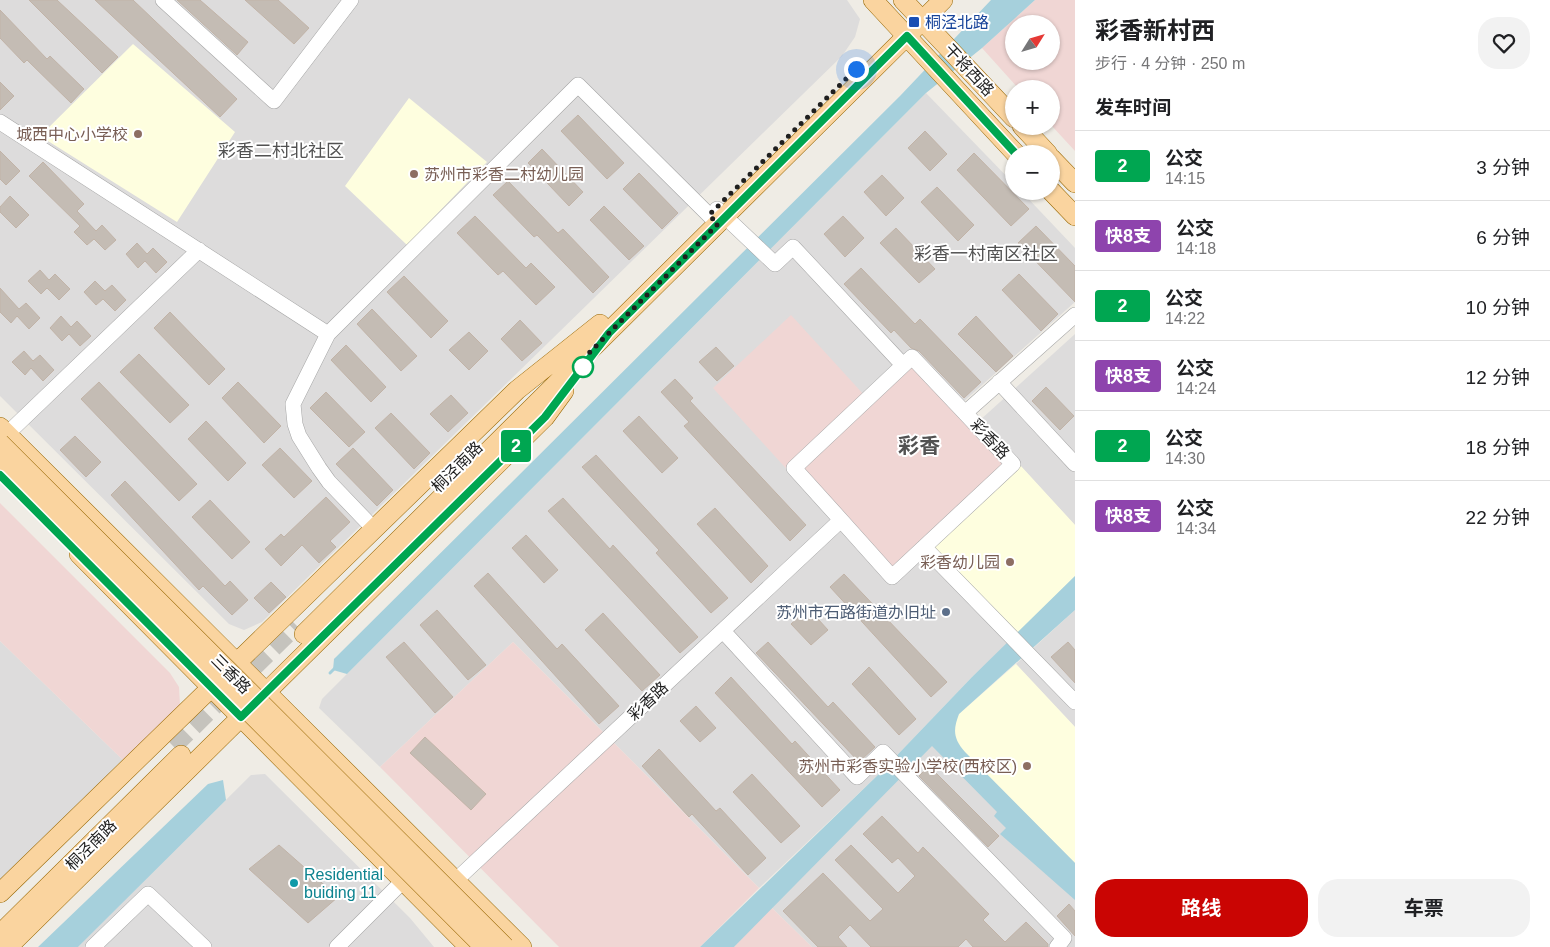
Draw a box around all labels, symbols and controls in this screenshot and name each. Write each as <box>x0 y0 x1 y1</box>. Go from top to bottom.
place label: 桐泾北路 <box>925 14 989 31</box>
marker: 桐泾北路 <box>907 15 921 29</box>
north arrow <box>1005 15 1060 70</box>
map controls <box>1005 15 1060 200</box>
text: 彩香新村西 <box>1095 17 1215 44</box>
button: heart <box>1478 17 1530 69</box>
street label: 干将西路 <box>941 41 997 99</box>
text: 步行 · 4 分钟 · 250 m <box>1095 55 1245 72</box>
your location <box>844 57 869 82</box>
button: + <box>1005 80 1060 135</box>
text: 发车时间 <box>1095 97 1171 118</box>
place label: 城西中心小学校 <box>16 126 128 143</box>
marker: 城西中心小学校 <box>132 128 144 140</box>
district label: 彩香二村北社区 <box>218 141 344 161</box>
button: − <box>1005 145 1060 200</box>
text: 公交 <box>1165 148 1203 169</box>
text: 2 <box>1117 156 1128 176</box>
text: 3 分钟 <box>1476 157 1530 178</box>
place label: 苏州市彩香二村幼儿园 <box>424 166 584 183</box>
marker: 苏州市彩香二村幼儿园 <box>408 168 420 180</box>
text: 14:15 <box>1165 170 1205 187</box>
text: 公交 <box>1176 218 1214 239</box>
text: 快8支 <box>1105 226 1151 246</box>
text: 6 分钟 <box>1476 227 1530 248</box>
text: 14:18 <box>1176 240 1216 257</box>
district label: 彩香一村南区社区 <box>914 244 1058 264</box>
text: 公交 <box>1165 288 1203 309</box>
text: 2 <box>1117 296 1128 316</box>
text: 10 分钟 <box>1466 297 1530 318</box>
text: 14:22 <box>1165 310 1205 327</box>
unlabelled marker <box>572 356 594 378</box>
text: 公交 <box>1176 358 1214 379</box>
text: 快8支 <box>1105 366 1151 386</box>
text: 12 分钟 <box>1466 367 1530 388</box>
text: 14:24 <box>1176 380 1216 397</box>
street label: 彩香路 <box>967 416 1013 462</box>
text: 公交 <box>1165 428 1203 449</box>
line badge: 2 <box>500 430 532 462</box>
district label: 彩香 <box>898 434 940 457</box>
text: 2 <box>511 436 521 456</box>
text: 2 <box>1117 436 1128 456</box>
text: 18 分钟 <box>1466 437 1530 458</box>
street label: 桐泾南路 <box>428 438 486 496</box>
text: 14:30 <box>1165 450 1205 467</box>
text: 公交 <box>1176 498 1214 519</box>
text: 快8支 <box>1105 506 1151 526</box>
text: 22 分钟 <box>1466 507 1530 528</box>
text: 14:34 <box>1176 520 1216 537</box>
place label: 彩香幼儿园 <box>920 554 1000 571</box>
marker: 彩香幼儿园 <box>1004 556 1016 568</box>
place label: 苏州市石路街道办旧址 <box>776 604 936 621</box>
marker: 苏州市石路街道办旧址 <box>940 606 952 618</box>
street label: 三香路 <box>208 651 254 697</box>
street label: 彩香路 <box>625 678 671 724</box>
place label: 苏州市彩香实验小学校(西校区) <box>798 758 1017 775</box>
marker: 苏州市彩香实验小学校(西校区) <box>1021 760 1033 772</box>
street label: 桐泾南路 <box>62 816 120 874</box>
place label: Residential buiding 11 <box>304 866 383 901</box>
marker: Residential buiding 11 <box>288 877 300 889</box>
button: 路线 <box>1095 879 1308 937</box>
button: 车票 <box>1318 879 1530 937</box>

